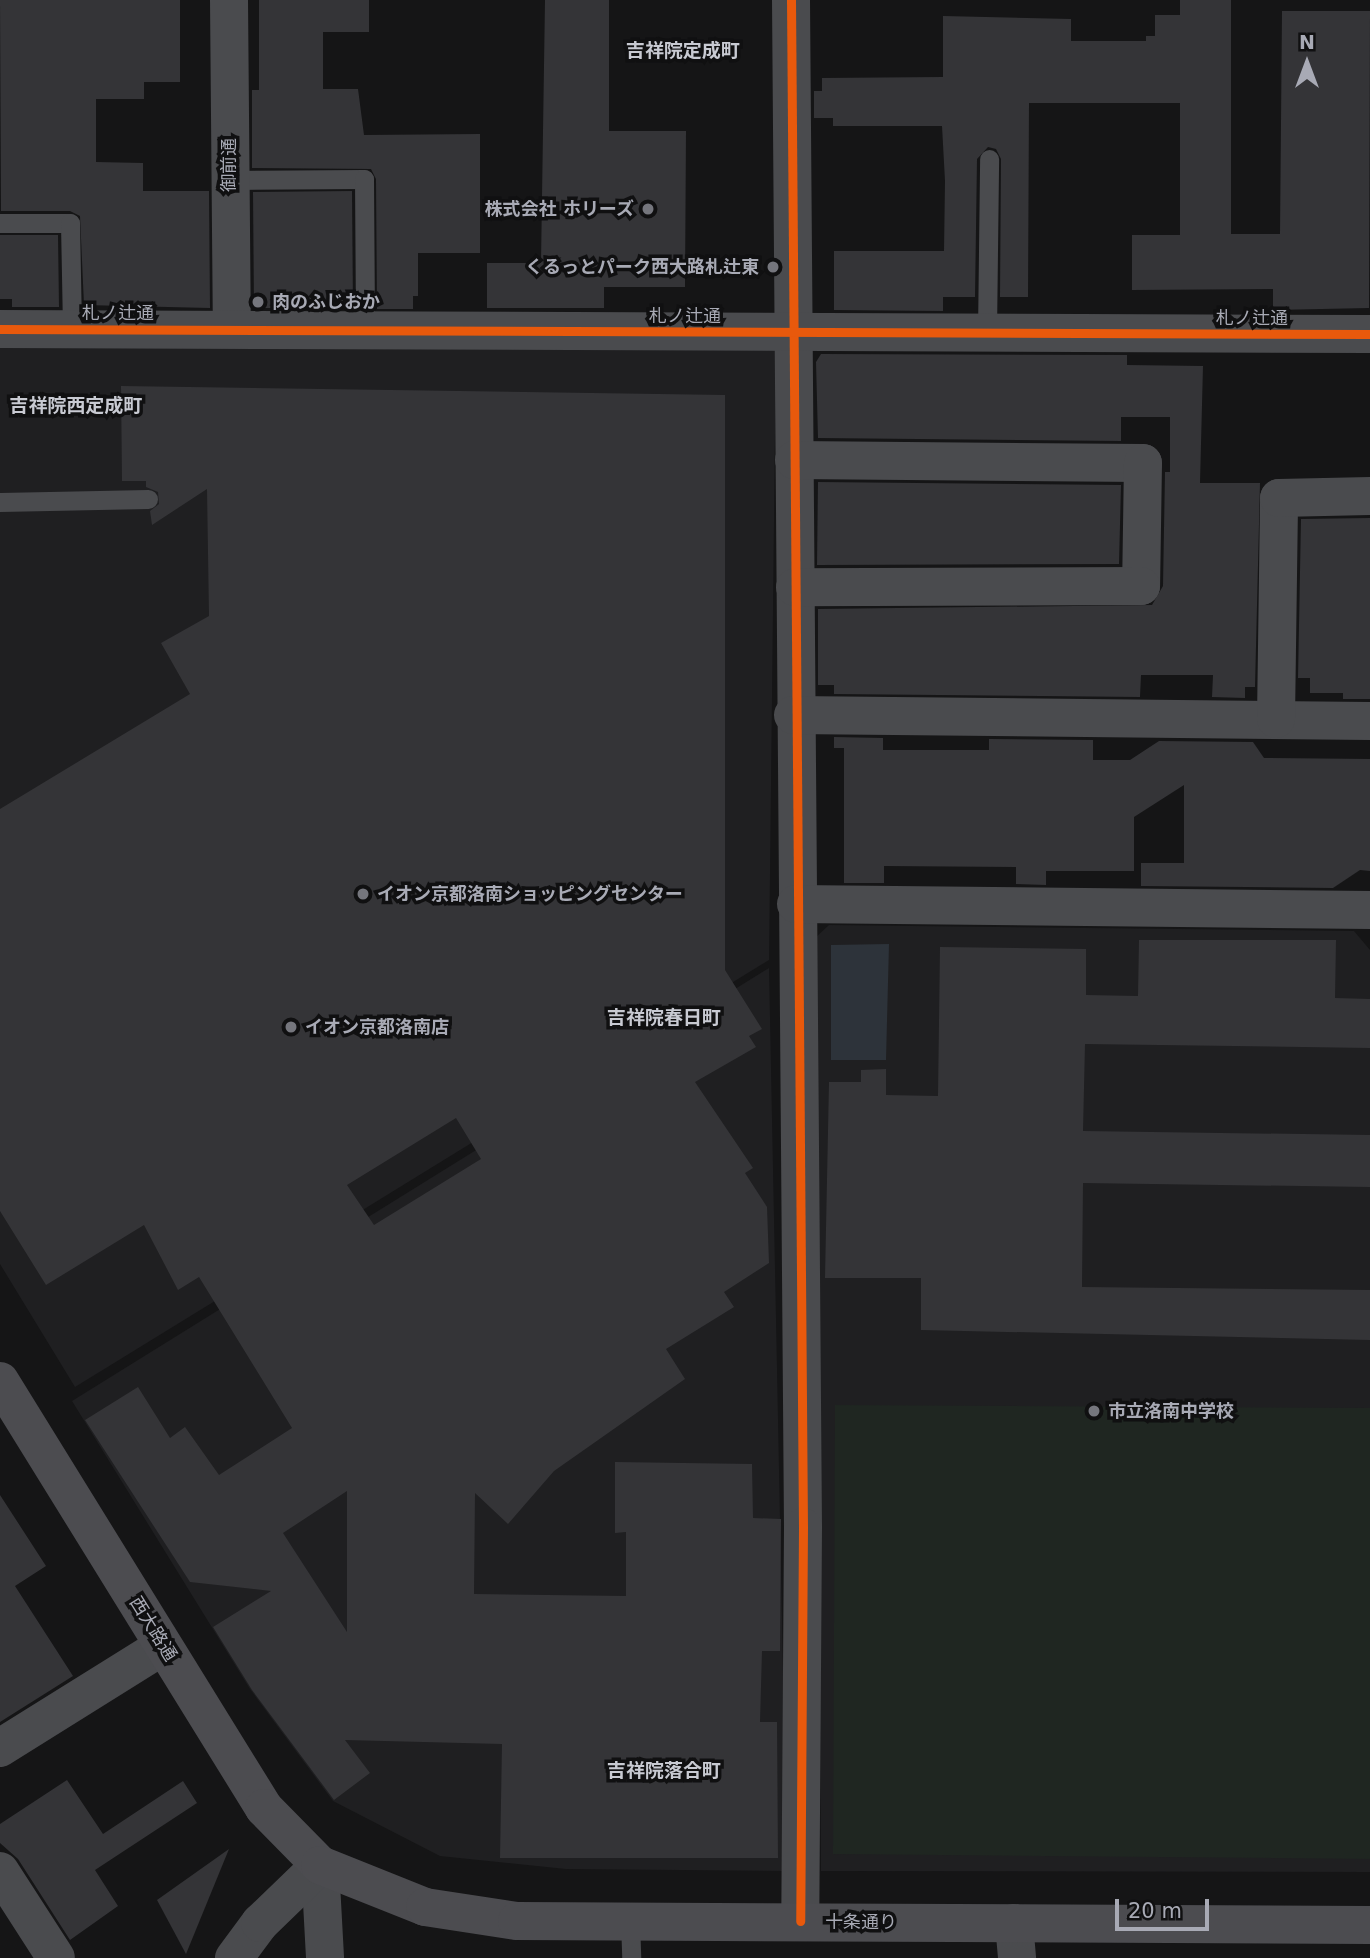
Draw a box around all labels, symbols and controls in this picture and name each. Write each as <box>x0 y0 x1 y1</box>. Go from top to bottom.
north arrow <box>1272 28 1342 98</box>
text: N <box>1299 31 1315 53</box>
district label: 吉祥院定成町 <box>626 40 740 62</box>
street label: 御前通 <box>218 138 240 192</box>
place label: 株式会社 ホリーズ <box>484 198 634 220</box>
marker: 株式会社 ホリーズ <box>640 201 656 217</box>
place label: くるっとパーク西大路札辻東 <box>525 256 759 278</box>
marker: くるっとパーク西大路札辻東 <box>765 259 781 275</box>
place label: 肉のふじおか <box>272 291 380 313</box>
marker: 肉のふじおか <box>250 294 266 310</box>
street label: 札ノ辻通 <box>82 302 154 324</box>
street label: 札ノ辻通 <box>649 305 721 327</box>
street label: 札ノ辻通 <box>1216 307 1288 329</box>
district label: 吉祥院西定成町 <box>10 395 142 417</box>
place label: イオン京都洛南ショッピングセンター <box>377 883 683 905</box>
marker: イオン京都洛南ショッピングセンター <box>355 886 371 902</box>
district label: 吉祥院春日町 <box>607 1007 721 1029</box>
place label: イオン京都洛南店 <box>305 1016 449 1038</box>
marker: イオン京都洛南店 <box>283 1019 299 1035</box>
place label: 市立洛南中学校 <box>1108 1400 1234 1422</box>
marker: 市立洛南中学校 <box>1086 1403 1102 1419</box>
street label: 西大路通 <box>125 1593 181 1665</box>
district label: 吉祥院落合町 <box>607 1760 721 1782</box>
scale bar <box>1118 1884 1212 1928</box>
text: 20 m <box>1128 1899 1182 1923</box>
street label: 十条通り <box>825 1911 897 1933</box>

